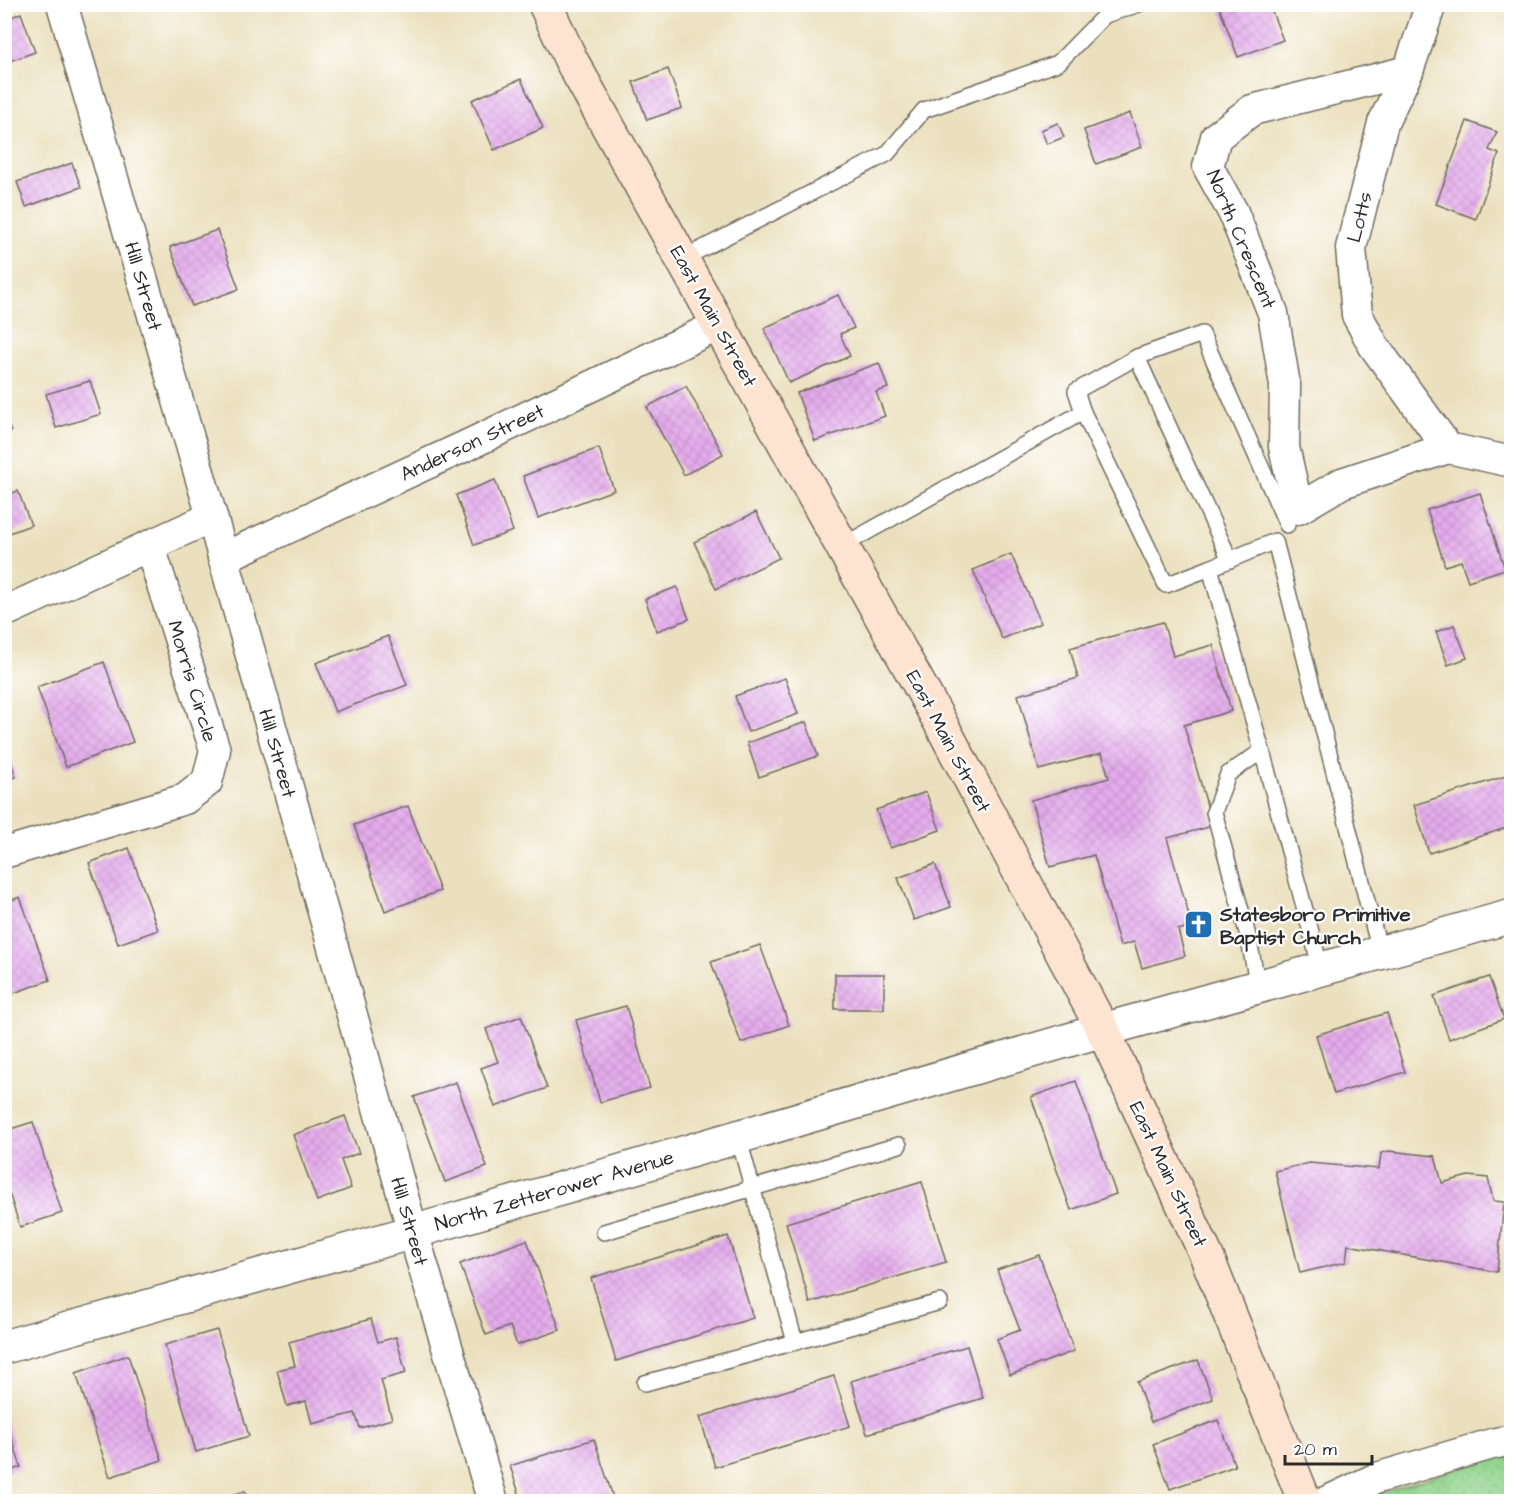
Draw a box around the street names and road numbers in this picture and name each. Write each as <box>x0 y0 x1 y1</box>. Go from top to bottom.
street label: North Crescent <box>1199 166 1283 313</box>
street label: Lotts <box>1340 189 1380 246</box>
street label: Hill Street <box>117 239 169 334</box>
street label: East Main Street <box>663 241 764 392</box>
street label: Anderson Street <box>396 397 549 489</box>
street label: Morris Circle <box>160 617 224 746</box>
street label: East Main Street <box>899 665 997 818</box>
street label: Hill Street <box>251 706 303 801</box>
street label: East Main Street <box>1122 1097 1214 1252</box>
street label: North Zetterower Avenue <box>431 1143 677 1239</box>
street label: Hill Street <box>383 1174 435 1269</box>

